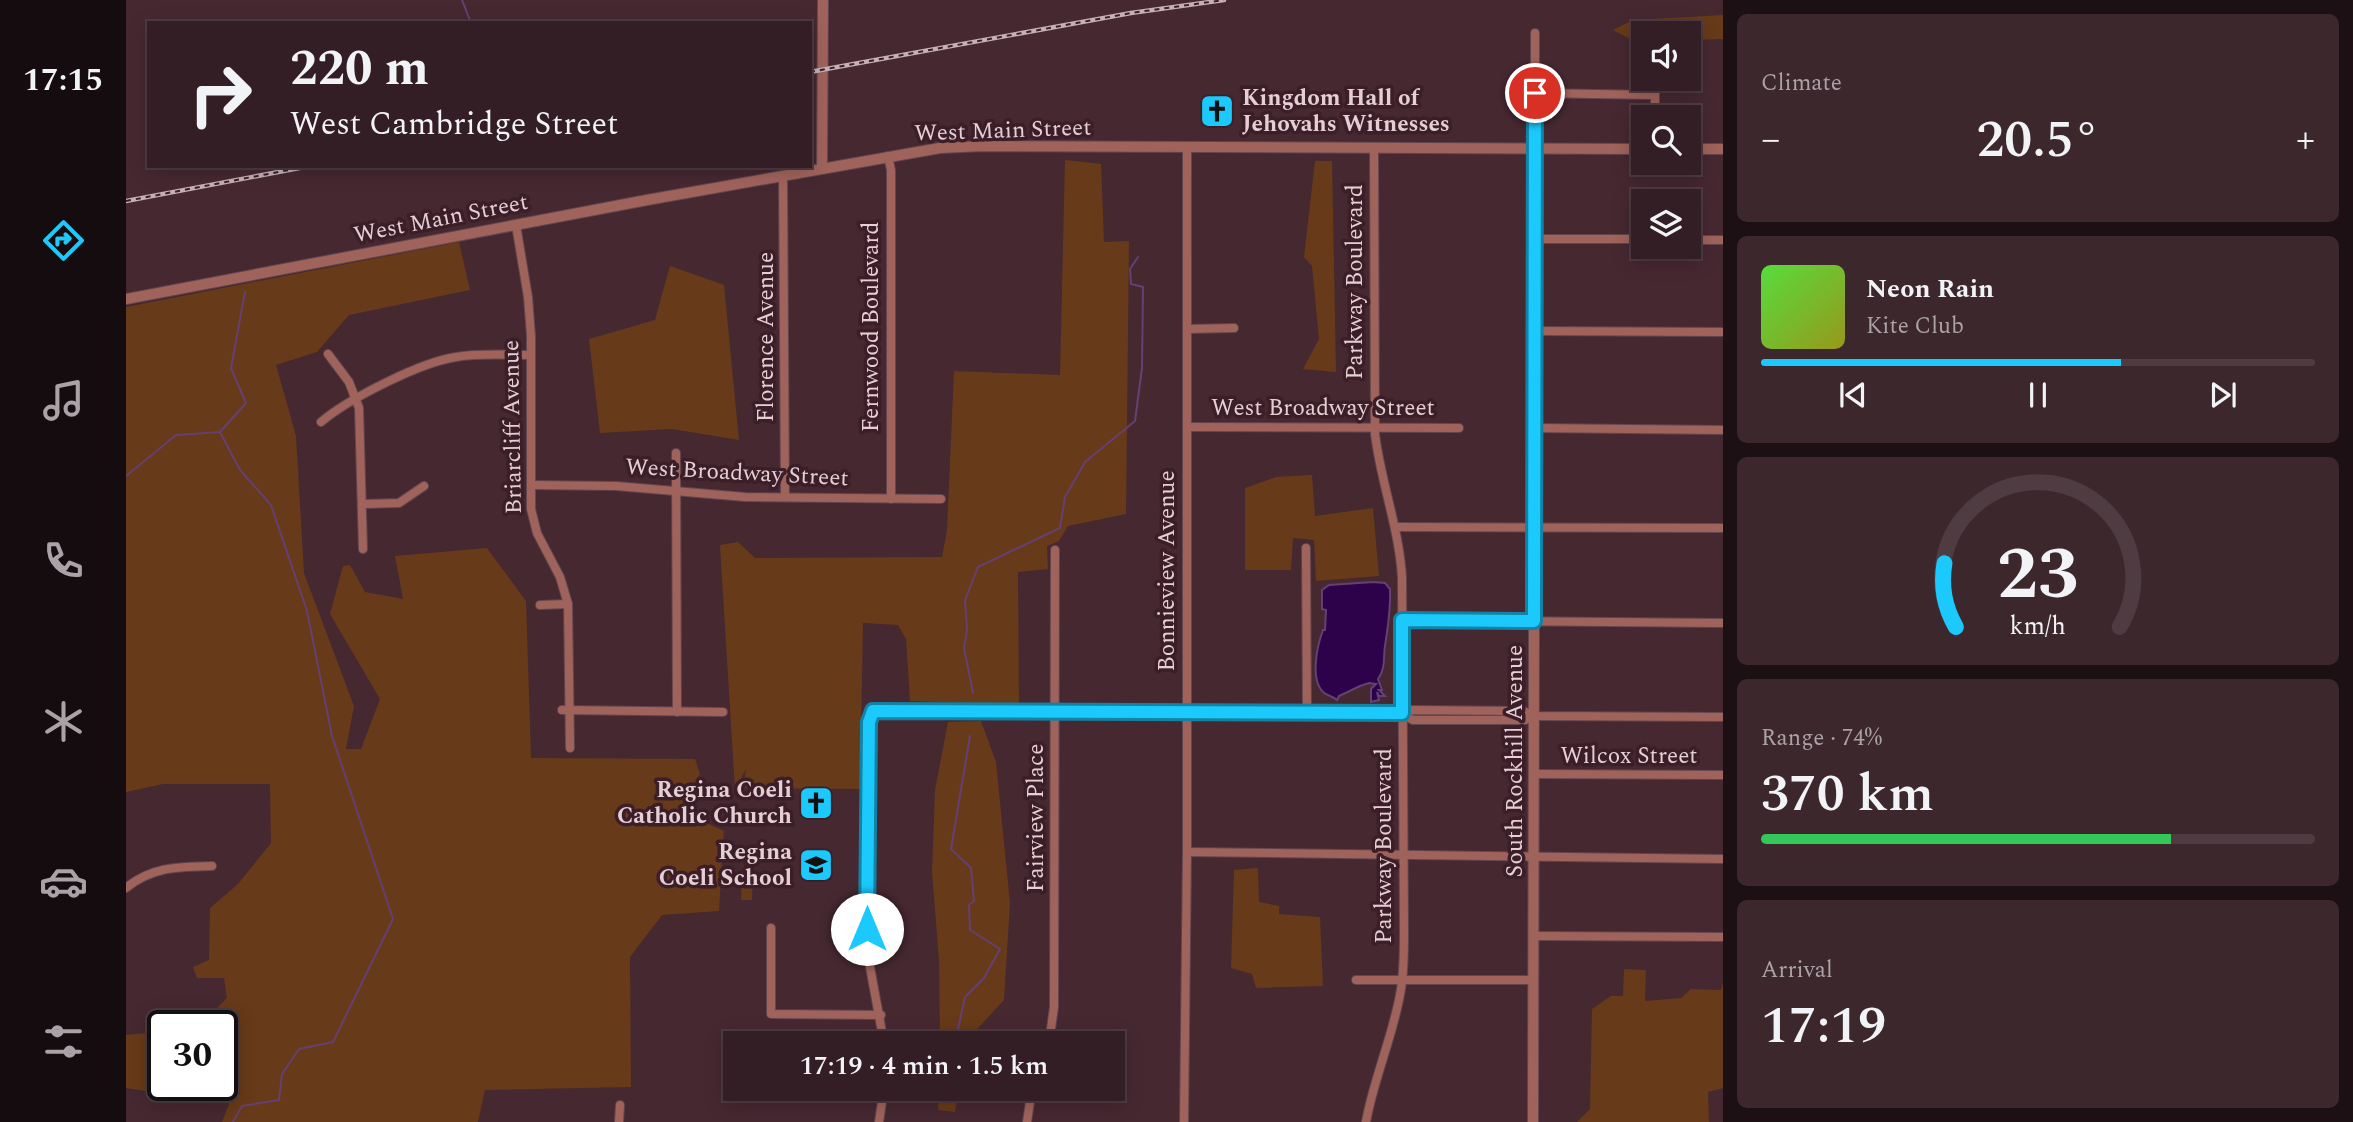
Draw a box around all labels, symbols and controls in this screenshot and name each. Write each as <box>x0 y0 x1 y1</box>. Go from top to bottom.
map controls <box>1631 21 1701 259</box>
button: sound <box>1631 21 1701 91</box>
text: 220 m <box>290 32 429 107</box>
icon: right <box>175 49 266 140</box>
text: 17:15 <box>23 56 103 105</box>
pin <box>1505 63 1565 123</box>
text: Climate <box>1761 66 1842 101</box>
icon: arrive <box>1516 74 1554 112</box>
place label: Kingdom Hall of Jehovahs Witnesses <box>1242 81 1450 142</box>
church icon: Kingdom Hall of Jehovahs Witnesses <box>1198 92 1236 130</box>
text: West Cambridge Street <box>290 100 618 149</box>
text: 20.5° <box>1976 101 2100 180</box>
button: search <box>1631 105 1701 175</box>
street label: West Main Street <box>914 110 1092 152</box>
text: − <box>1761 111 1780 169</box>
text: + <box>2296 111 2315 169</box>
street label: Parkway Boulevard <box>1338 184 1373 380</box>
street label: West Main Street <box>351 185 531 253</box>
button: layers <box>1631 189 1701 259</box>
icon: directions <box>39 216 88 265</box>
street label: Fernwood Boulevard <box>854 222 889 432</box>
street label: Florence Avenue <box>749 252 784 422</box>
text: Neon Rain <box>1866 269 1994 309</box>
text: Kite Club <box>1866 309 1964 344</box>
street label: Briarcliff Avenue <box>494 340 532 514</box>
icon: music <box>39 376 88 425</box>
icon: previous <box>1834 376 1872 414</box>
icon: pause <box>2019 376 2057 414</box>
icon: next <box>2204 376 2242 414</box>
street label: West Broadway Street <box>1211 391 1435 426</box>
street label: West Broadway Street <box>625 450 849 496</box>
street label: Bonnieview Avenue <box>1150 470 1185 672</box>
text: 23 <box>1997 520 2079 631</box>
icon: phone <box>39 536 88 585</box>
text: km/h <box>2010 608 2066 646</box>
street label: South Rockhill Avenue <box>1498 645 1533 877</box>
icon: climate <box>39 697 88 746</box>
text: Range · 74% <box>1761 721 1882 756</box>
street label: Wilcox Street <box>1560 739 1698 774</box>
street label: Fairview Place <box>1019 744 1054 892</box>
street label: Parkway Boulevard <box>1367 748 1402 944</box>
text: 370 km <box>1761 755 1934 834</box>
place label: Regina Coeli Catholic Church <box>617 773 792 834</box>
church icon: Regina Coeli Catholic Church <box>797 784 835 822</box>
place label: Regina Coeli School <box>659 835 792 896</box>
school or university icon: Regina Coeli School <box>797 846 835 884</box>
icon: car <box>39 857 88 906</box>
position arrow <box>830 892 904 966</box>
text: Arrival <box>1761 953 1833 988</box>
text: 17:19 <box>1761 987 1886 1066</box>
speed limit sign: 30 <box>147 1010 238 1101</box>
icon: filters <box>39 1017 88 1066</box>
text: 17:19 · 4 min · 1.5 km <box>800 1046 1048 1086</box>

